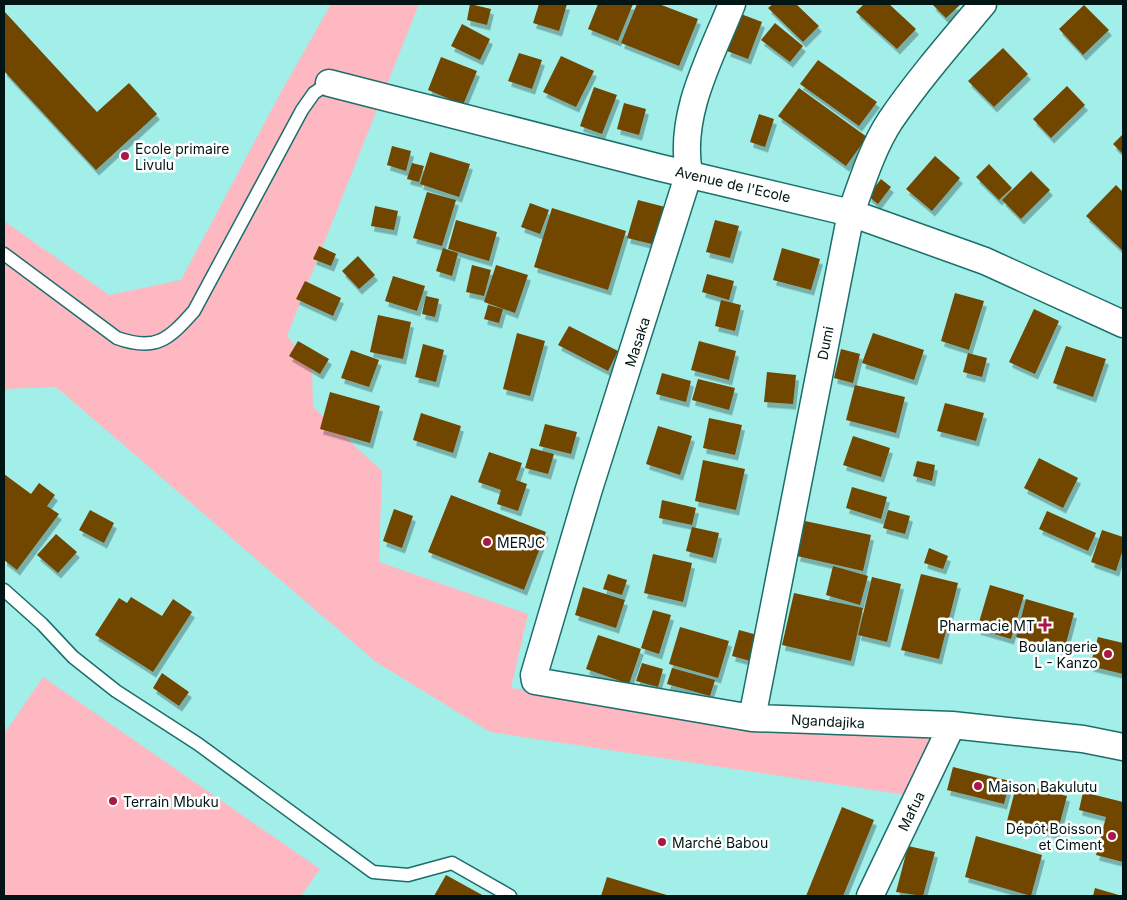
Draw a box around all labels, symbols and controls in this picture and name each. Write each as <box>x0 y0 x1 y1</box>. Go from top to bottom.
place label: Ecole primaire Livulu <box>135 140 229 173</box>
marker: Ecole primaire Livulu <box>119 150 131 162</box>
street label: Avenue de l'Ecole <box>674 162 792 206</box>
street label: Masaka <box>621 315 653 369</box>
street label: Dumi <box>813 325 837 361</box>
place label: MERJC <box>497 534 545 551</box>
marker: MERJC <box>481 536 493 548</box>
place label: Pharmacie MT <box>939 617 1035 634</box>
marker: Pharmacie MT <box>1039 619 1051 631</box>
place label: Boulangerie L - Kanzo <box>1019 638 1098 671</box>
marker: Boulangerie L - Kanzo <box>1102 648 1114 660</box>
street label: Ngandajika <box>791 711 865 731</box>
place label: Maison Bakulutu <box>988 778 1097 795</box>
marker: Maison Bakulutu <box>972 780 984 792</box>
street label: Mafua <box>894 788 928 834</box>
place label: Terrain Mbuku <box>123 793 219 810</box>
marker: Terrain Mbuku <box>107 795 119 807</box>
place label: Dépôt Boisson et Ciment <box>1006 820 1102 853</box>
marker: Dépôt Boisson et Ciment <box>1106 830 1118 842</box>
place label: Marché Babou <box>672 834 768 851</box>
marker: Marché Babou <box>656 836 668 848</box>

